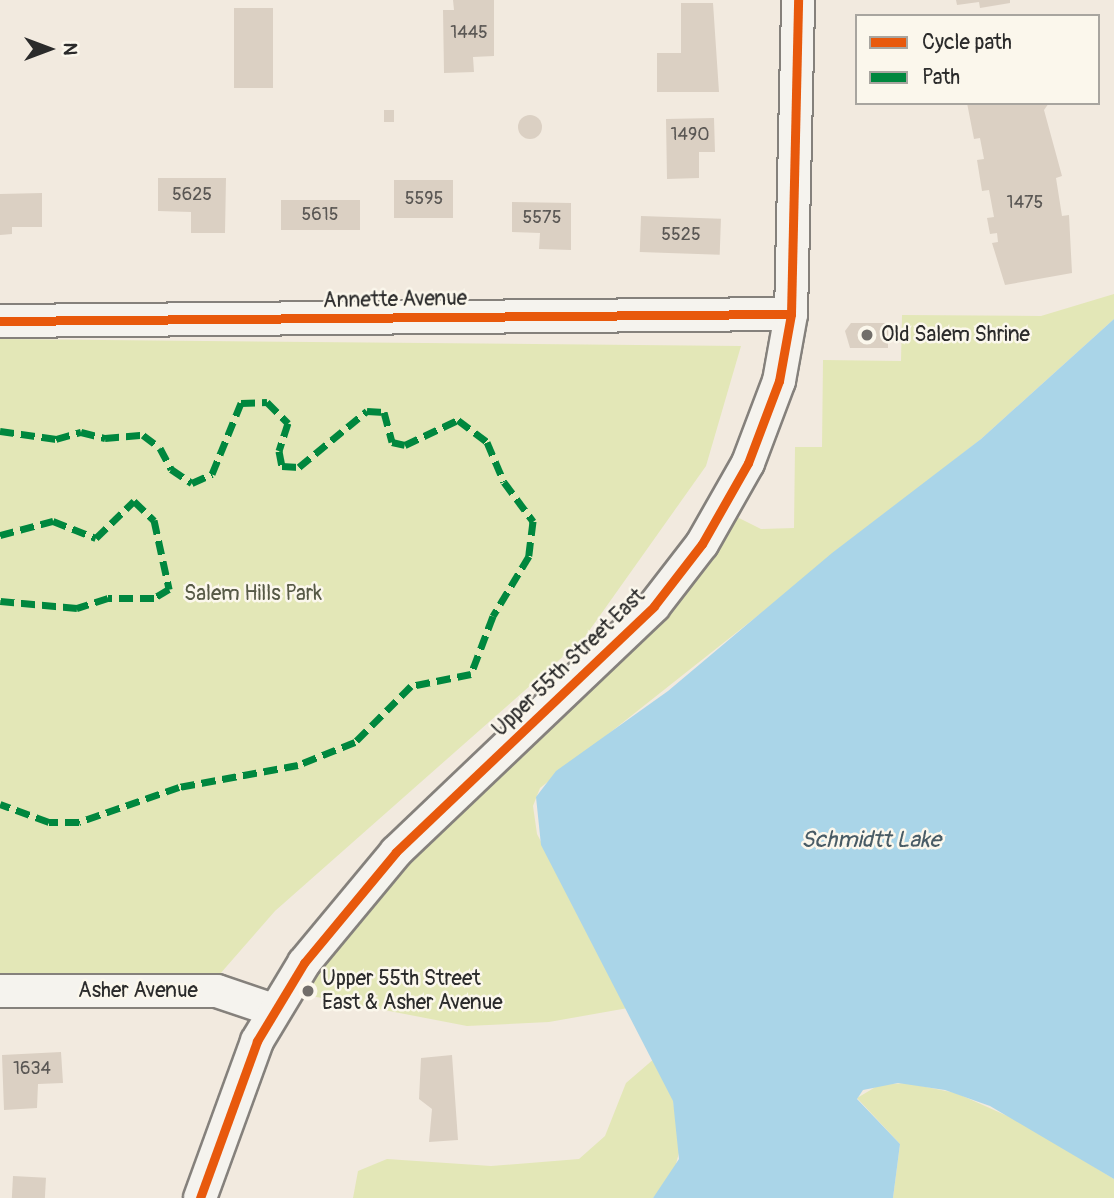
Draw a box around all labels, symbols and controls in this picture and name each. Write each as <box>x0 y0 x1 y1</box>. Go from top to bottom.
north arrow <box>14 14 84 84</box>
legend <box>855 14 1100 105</box>
house number: 1445 <box>450 22 488 44</box>
text: Cycle path <box>922 29 1012 56</box>
text: N <box>58 43 82 55</box>
text: Path <box>922 64 960 91</box>
house number: 1490 <box>670 124 710 146</box>
house number: 5625 <box>172 184 212 206</box>
house number: 5595 <box>405 188 443 210</box>
house number: 1475 <box>1007 192 1043 214</box>
house number: 5615 <box>301 204 339 226</box>
house number: 5575 <box>523 207 561 229</box>
house number: 5525 <box>661 224 701 246</box>
street label: Annette Avenue <box>323 286 467 314</box>
place label: Old Salem Shrine <box>881 322 1030 348</box>
marker: Old Salem Shrine <box>859 327 875 343</box>
park label: Salem Hills Park <box>184 581 322 607</box>
street label: Upper 55th Street East <box>488 584 650 742</box>
water label: Schmidtt Lake <box>801 826 941 854</box>
place label: Upper 55th Street East & Asher Avenue <box>322 966 503 1016</box>
street label: Asher Avenue <box>78 978 198 1004</box>
marker: Upper 55th Street East & Asher Avenue <box>300 983 316 999</box>
house number: 1634 <box>13 1058 51 1080</box>

